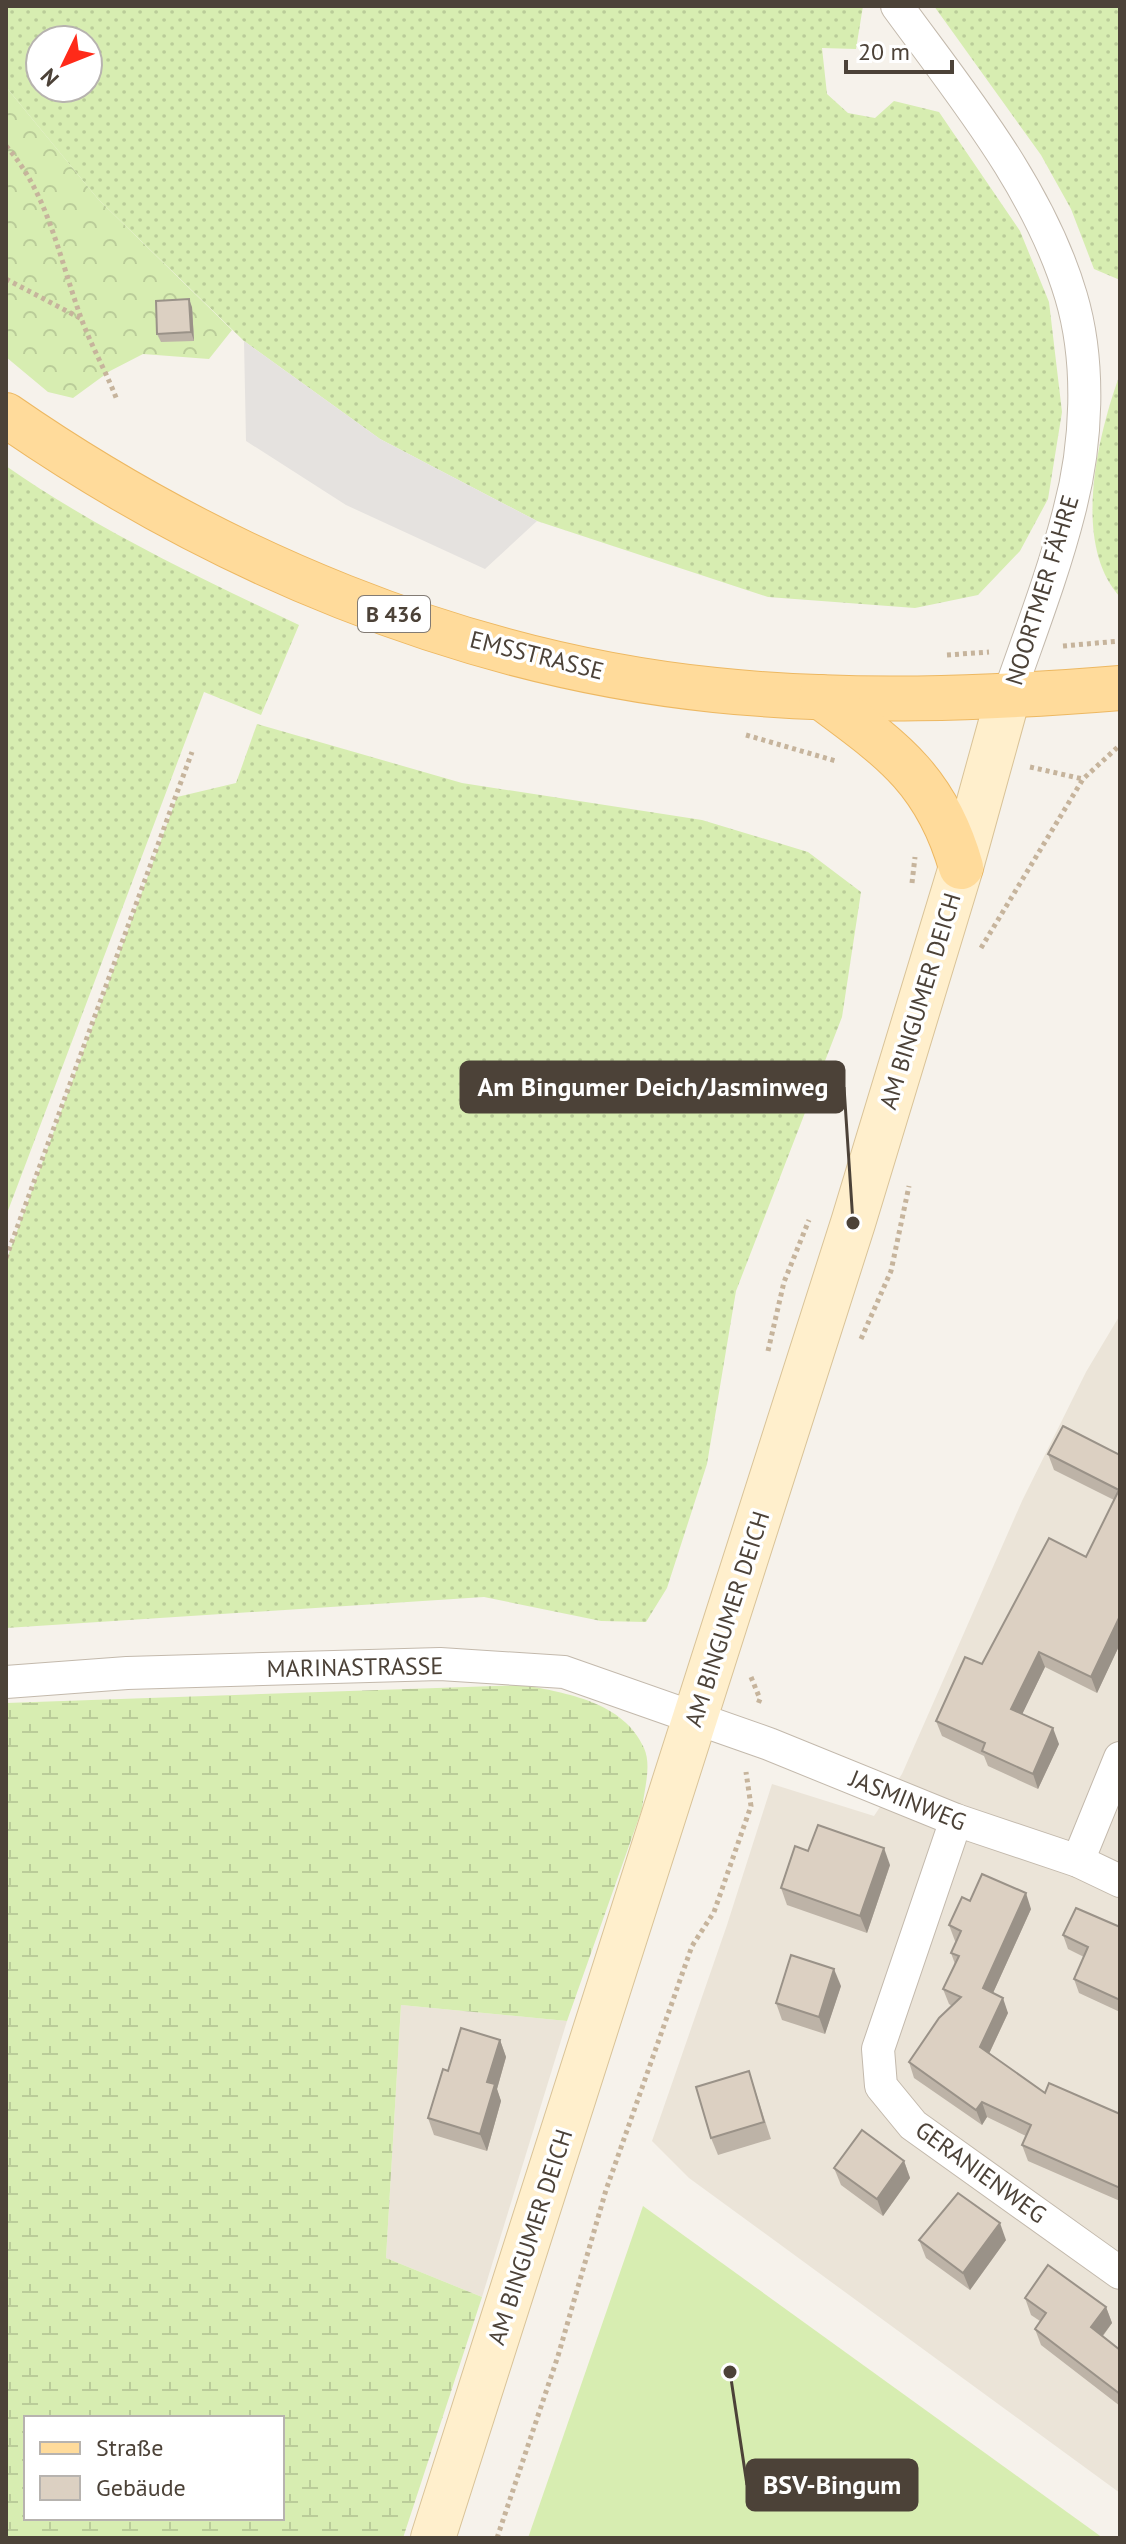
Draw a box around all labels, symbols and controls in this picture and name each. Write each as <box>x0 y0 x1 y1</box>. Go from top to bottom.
north arrow <box>24 24 104 104</box>
scale bar <box>846 24 952 74</box>
text: 20 m <box>858 36 910 67</box>
text: N <box>34 63 65 92</box>
street label: NOORTMER FÄHRE <box>998 491 1086 689</box>
road number: B 436 <box>358 596 430 632</box>
street label: EMSSTRASSE <box>467 623 607 687</box>
street label: AM BINGUMER DEICH <box>872 889 968 1113</box>
callout: Am Bingumer Deich/Jasminweg <box>461 1062 844 1112</box>
text: Am Bingumer Deich/Jasminweg <box>478 1070 828 1103</box>
street label: AM BINGUMER DEICH <box>678 1507 776 1731</box>
street label: MARINASTRASSE <box>266 1650 444 1684</box>
street label: JASMINWEG <box>844 1762 971 1837</box>
street label: GERANIENWEG <box>909 2114 1053 2230</box>
street label: AM BINGUMER DEICH <box>481 2125 579 2349</box>
legend <box>24 2416 284 2520</box>
text: Straße <box>96 2432 163 2463</box>
callout: BSV-Bingum <box>747 2460 917 2510</box>
text: BSV-Bingum <box>763 2468 901 2501</box>
text: Gebäude <box>96 2472 186 2503</box>

